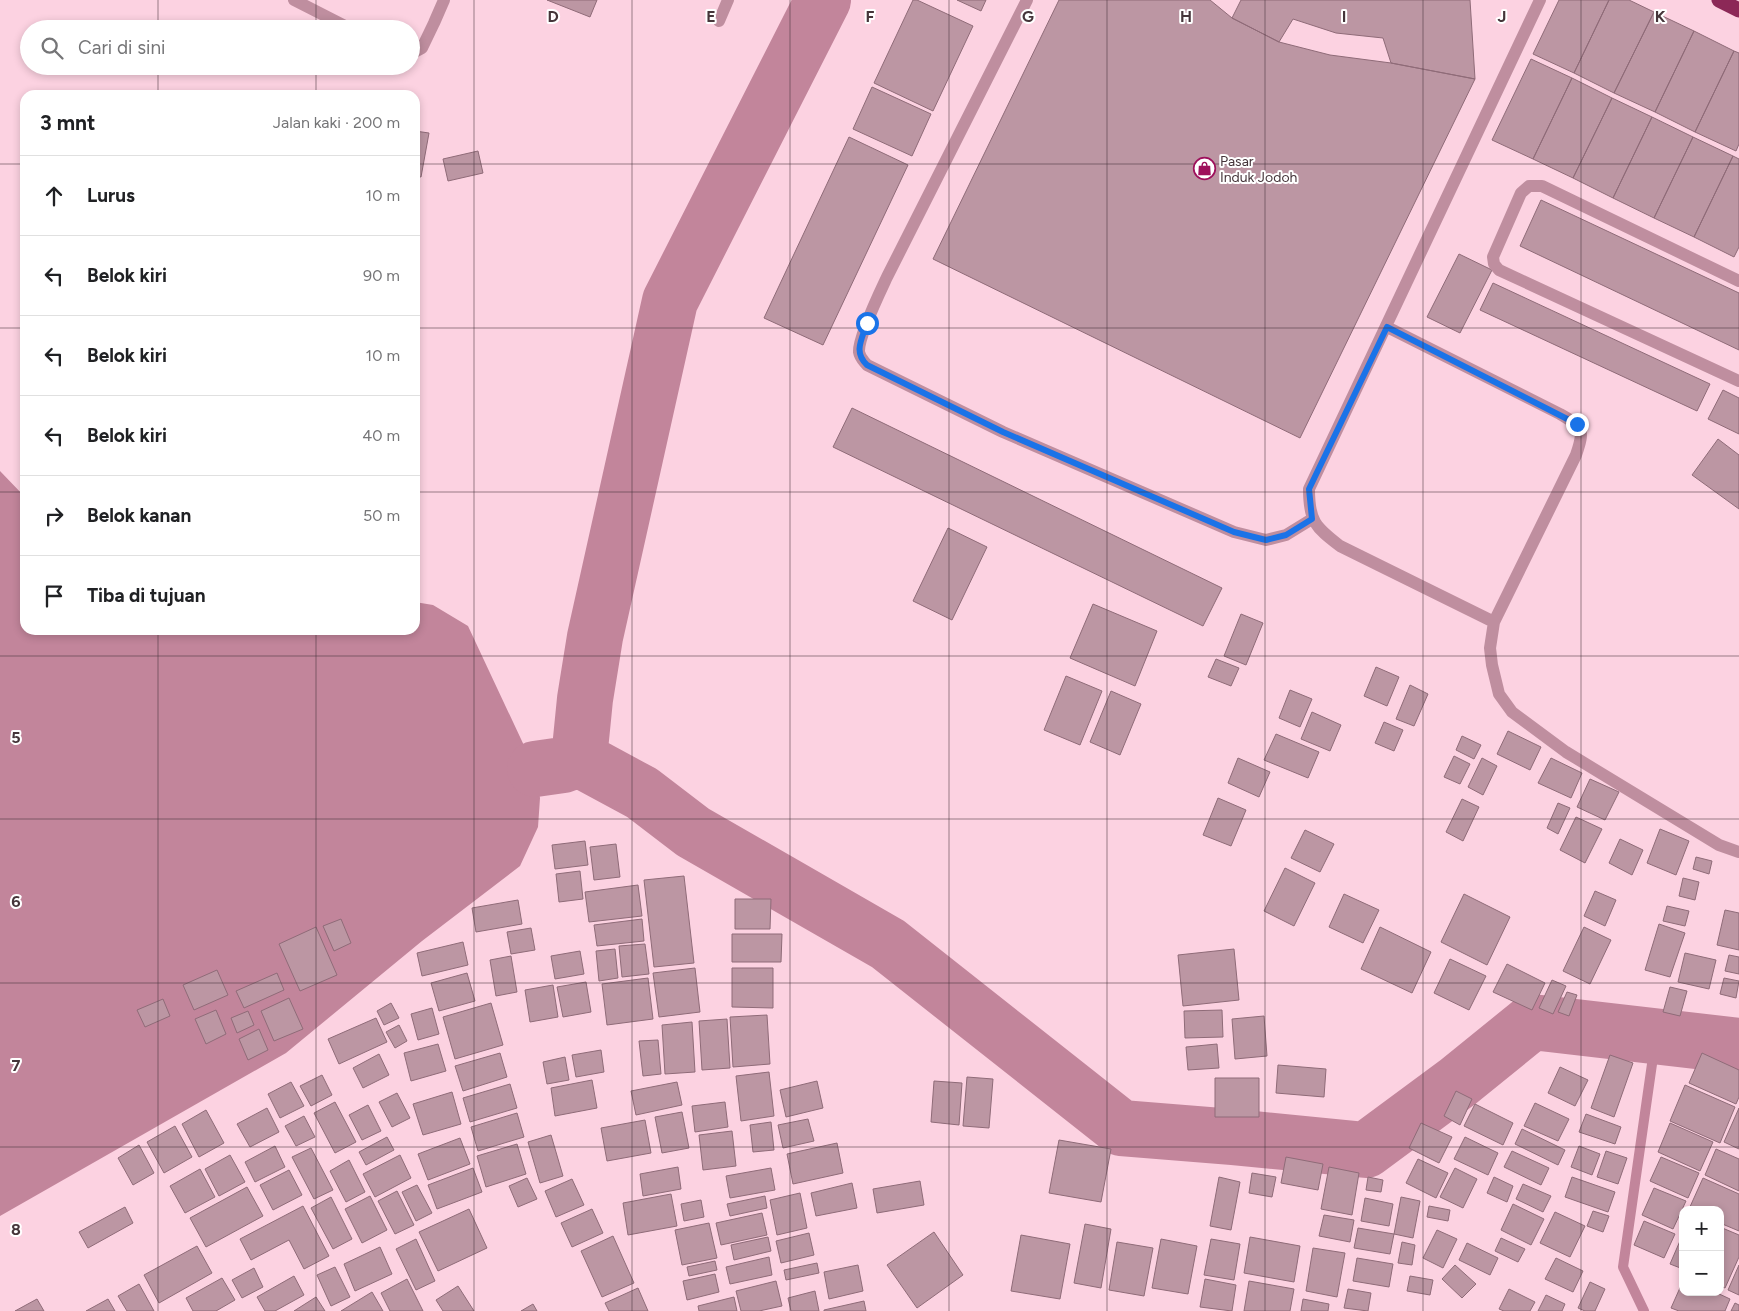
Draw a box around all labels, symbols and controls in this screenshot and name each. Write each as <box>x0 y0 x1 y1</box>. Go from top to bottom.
text: D <box>547 7 559 26</box>
text: E <box>706 7 716 26</box>
text: F <box>866 7 875 26</box>
text: G <box>1022 7 1034 26</box>
text: H <box>1180 7 1192 26</box>
text: I <box>1342 7 1346 26</box>
text: J <box>1498 7 1506 26</box>
text: K <box>1655 7 1666 26</box>
search box <box>20 20 420 75</box>
icon: search <box>38 34 66 62</box>
text: Cari di sini <box>78 36 165 59</box>
text: 3 mnt <box>40 110 95 135</box>
text: Jalan kaki · 200 m <box>273 113 400 132</box>
place label: Pasar Induk Jodoh <box>1220 153 1298 186</box>
shop icon: Pasar Induk Jodoh <box>1192 157 1216 181</box>
icon: ahead <box>40 182 68 210</box>
text: Lurus <box>87 184 135 207</box>
text: 10 m <box>366 186 400 205</box>
icon: left <box>40 262 68 290</box>
text: Belok kiri <box>87 264 167 287</box>
text: 90 m <box>363 266 400 285</box>
route start <box>856 312 879 335</box>
icon: left <box>40 342 68 370</box>
text: Belok kiri <box>87 344 167 367</box>
text: 10 m <box>366 346 400 365</box>
route end <box>1566 413 1589 436</box>
icon: left <box>40 422 68 450</box>
text: Belok kiri <box>87 424 167 447</box>
text: 40 m <box>362 426 400 445</box>
icon: right <box>40 502 68 530</box>
text: Belok kanan <box>87 504 191 527</box>
text: 50 m <box>363 506 400 525</box>
icon: arrive <box>40 582 68 610</box>
text: Tiba di tujuan <box>87 584 206 607</box>
text: 5 <box>11 728 21 747</box>
text: 6 <box>11 892 21 911</box>
text: 7 <box>12 1056 21 1075</box>
map controls <box>1679 1206 1724 1296</box>
button: + <box>1679 1206 1724 1251</box>
text: 8 <box>11 1220 21 1239</box>
button: − <box>1679 1251 1724 1296</box>

